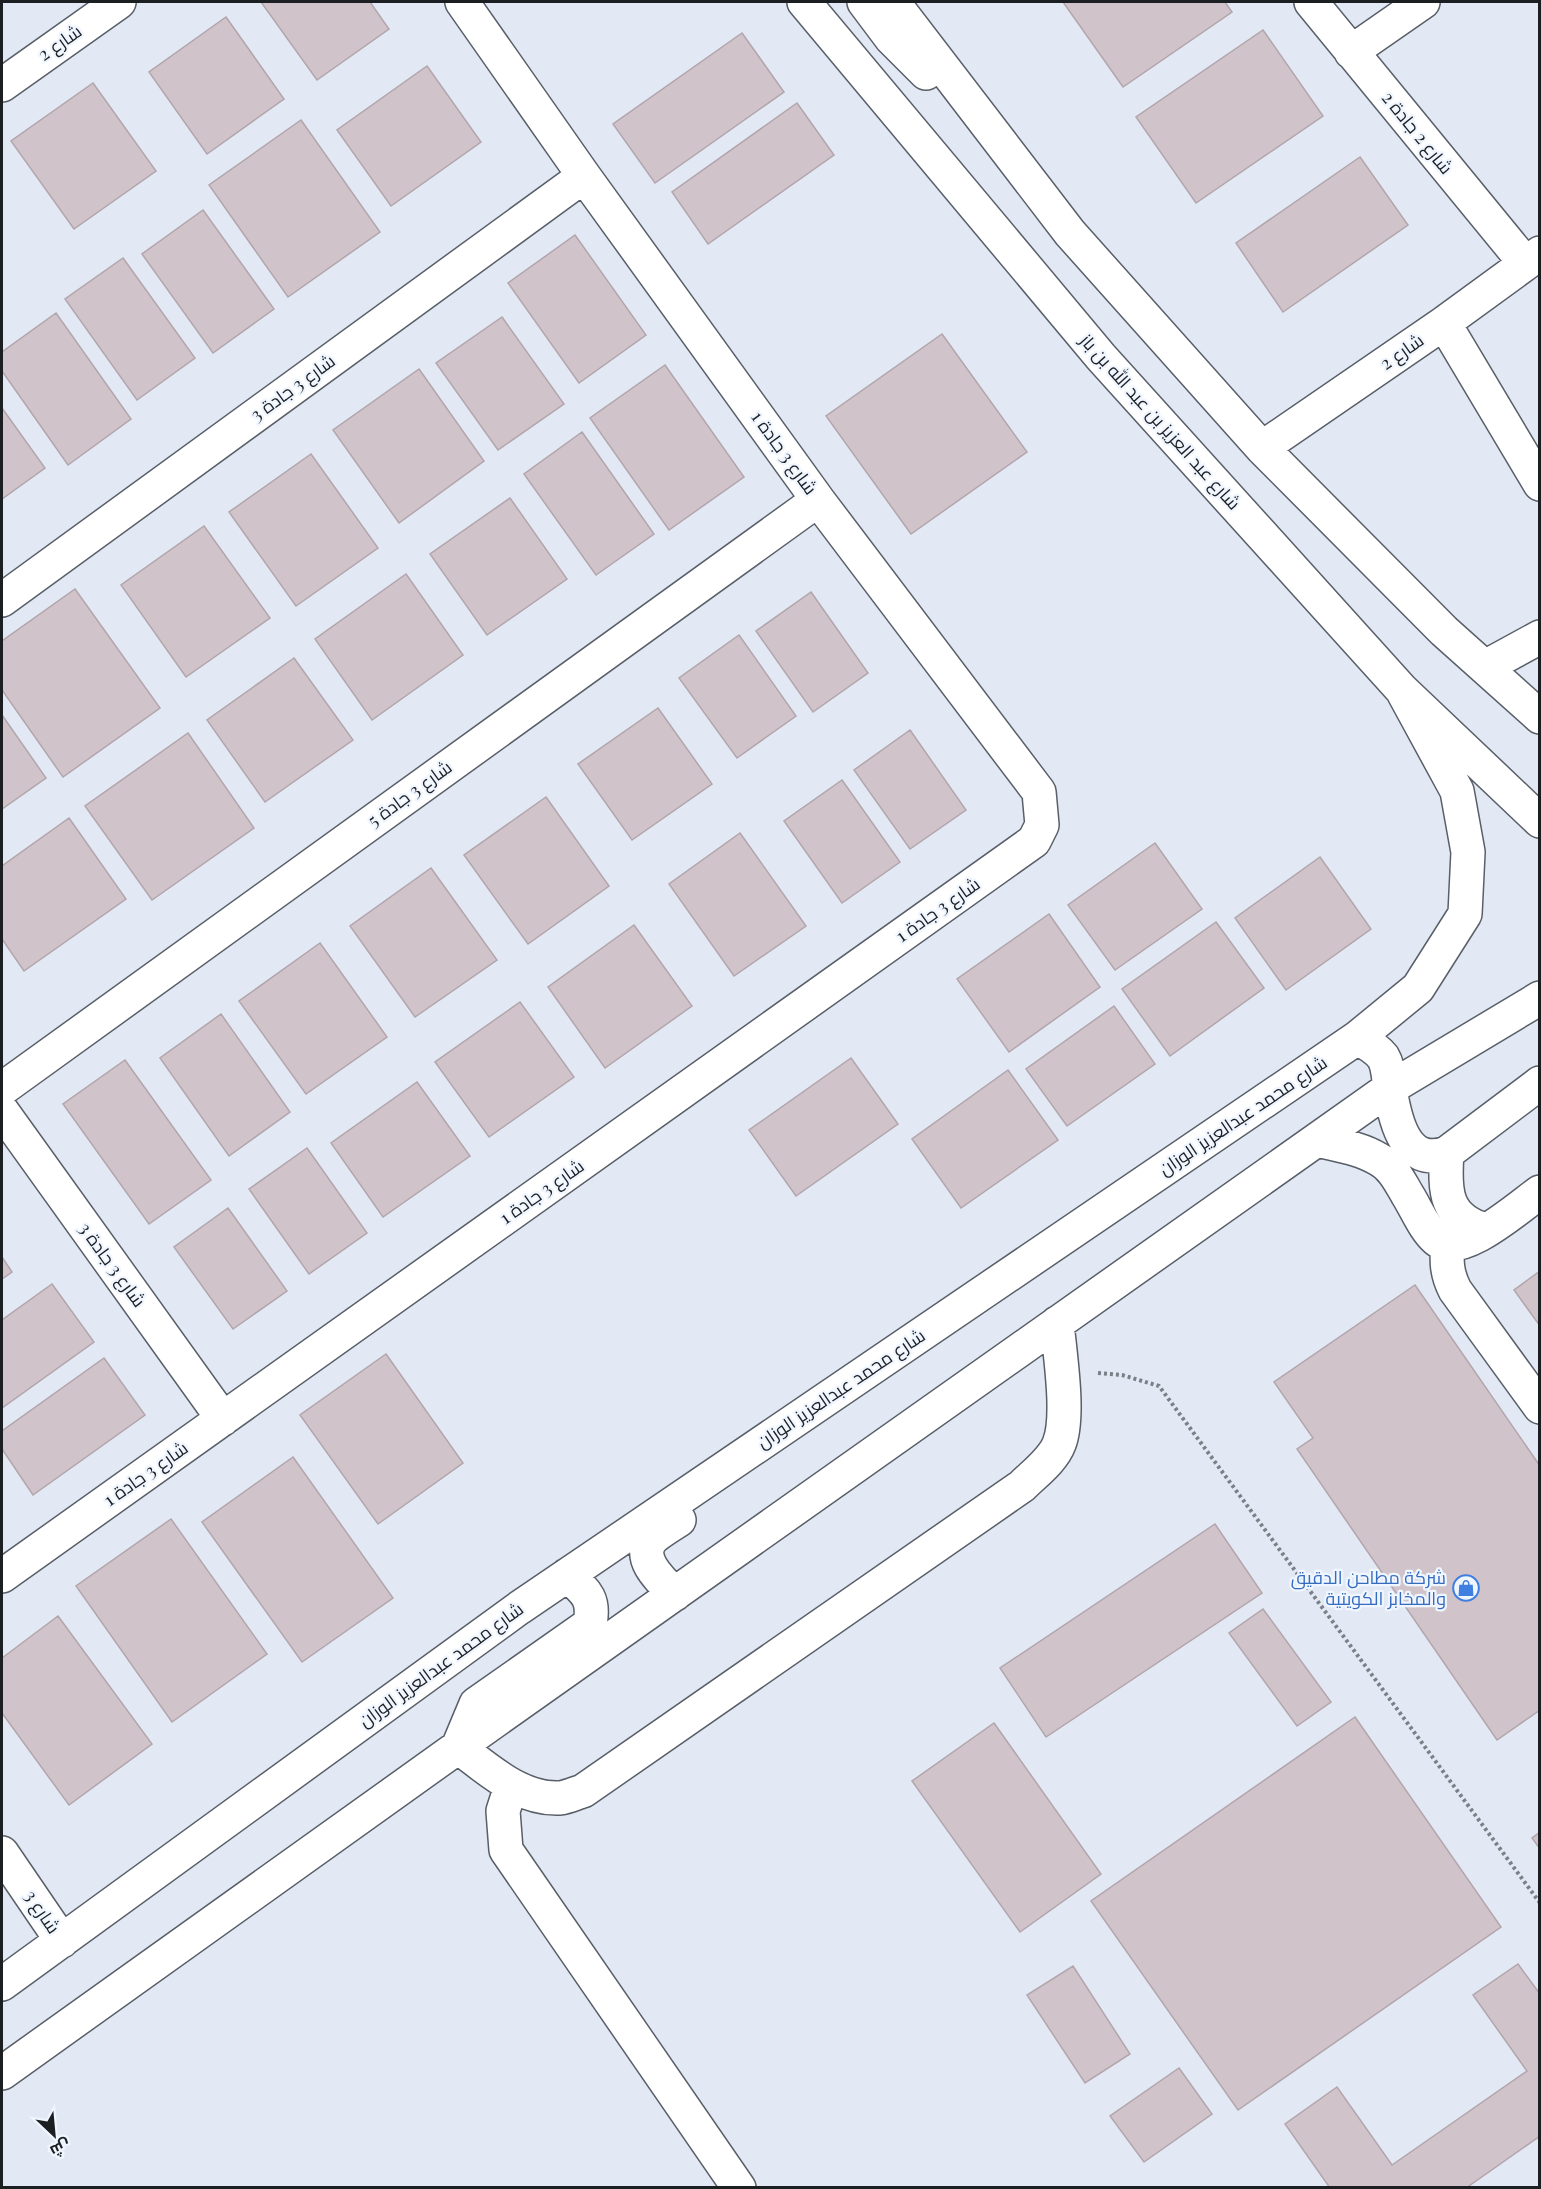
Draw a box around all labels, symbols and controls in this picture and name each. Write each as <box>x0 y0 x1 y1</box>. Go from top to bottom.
street label: شارع 2 <box>33 19 87 67</box>
street label: شارع 2 جادة 2 <box>1376 86 1459 179</box>
street label: شارع عبد العزيز بن عبد الله بن باز <box>1074 327 1246 515</box>
street label: شارع 2 <box>1375 328 1429 376</box>
street label: شارع 3 جادة 3 <box>245 348 340 427</box>
street label: شارع 3 جادة 1 <box>746 406 823 500</box>
street label: شارع 3 جادة 5 <box>363 755 457 833</box>
street label: شارع 3 جادة 1 <box>891 871 985 948</box>
street label: شارع محمد عبدالعزيز الوزان <box>1154 1050 1332 1181</box>
street label: شارع 3 جادة 1 <box>495 1153 589 1230</box>
street label: شارع 3 جادة 3 <box>73 1217 152 1312</box>
street label: شارع محمد عبدالعزيز الوزان <box>752 1323 930 1454</box>
street label: شارع 3 جادة 1 <box>99 1435 193 1512</box>
place label: شركة مطاحن الدقيق والمخابز الكويتية <box>1291 1565 1446 1610</box>
shop icon: شركة مطاحن الدقيق والمخابز الكويتية <box>1451 1573 1481 1603</box>
street label: شارع محمد عبدالعزيز الوزان <box>353 1596 528 1733</box>
street label: شارع 3 <box>19 1885 66 1938</box>
north arrow <box>24 2105 84 2165</box>
text: ش <box>47 2135 75 2163</box>

